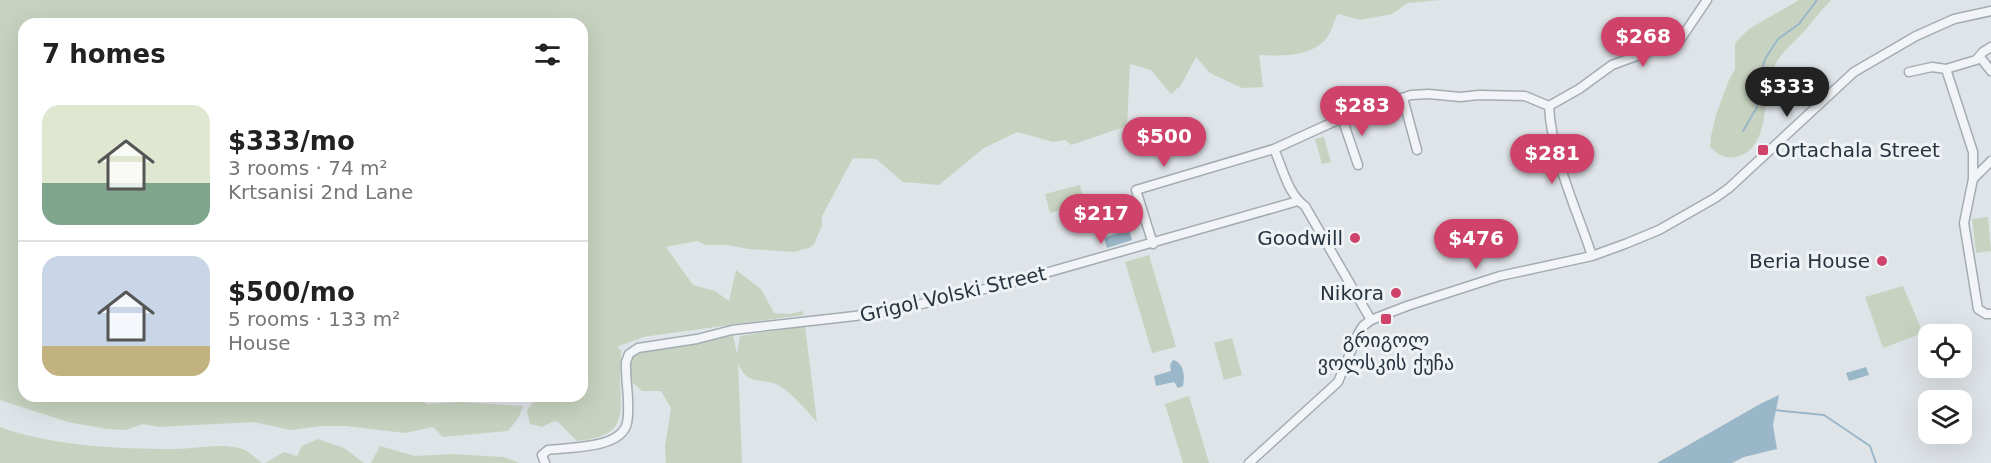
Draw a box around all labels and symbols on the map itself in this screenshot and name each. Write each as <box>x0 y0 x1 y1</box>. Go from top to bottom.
pin: $268 <box>1607 17 1679 68</box>
pin: $333 <box>1751 67 1823 118</box>
pin: $283 <box>1326 86 1398 137</box>
pin: $500 <box>1128 117 1200 168</box>
pin: $281 <box>1516 134 1588 185</box>
place label: Ortachala Street <box>1775 138 1940 162</box>
marker: Ortachala Street <box>1756 143 1770 157</box>
pin: $217 <box>1065 194 1137 245</box>
pin: $476 <box>1440 219 1512 270</box>
place label: Goodwill <box>1257 226 1343 250</box>
marker: Goodwill <box>1348 231 1362 245</box>
place label: Beria House <box>1749 249 1870 273</box>
marker: Beria House <box>1875 254 1889 268</box>
street label: Grigol Volski Street <box>857 261 1049 327</box>
place label: Nikora <box>1320 281 1384 305</box>
marker: Nikora <box>1389 286 1403 300</box>
marker: გრიგოლ ვოლსკის ქუჩა <box>1379 312 1393 326</box>
place label: გრიგოლ ვოლსკის ქუჩა <box>1318 328 1454 375</box>

